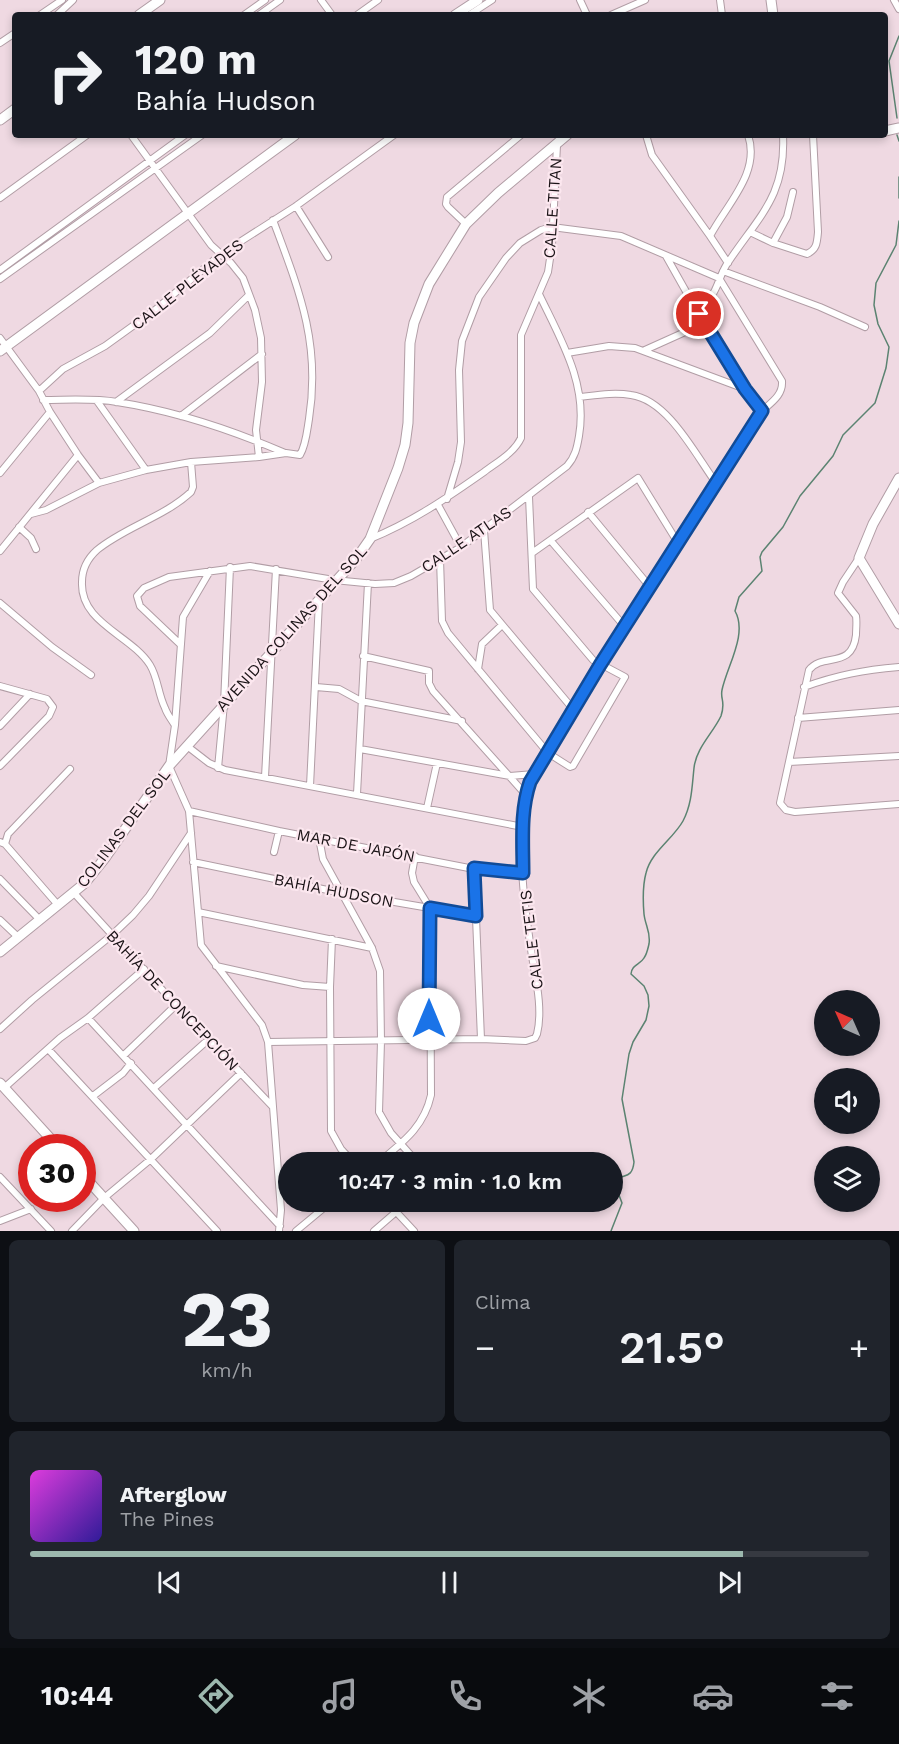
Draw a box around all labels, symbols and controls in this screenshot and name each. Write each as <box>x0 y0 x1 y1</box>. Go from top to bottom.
text: 120 m <box>135 35 257 84</box>
icon: right <box>36 36 114 114</box>
text: Bahía Hudson <box>135 85 316 117</box>
street label: CALLE TITAN <box>540 157 565 259</box>
street label: CALLE PLÉYADES <box>128 235 247 334</box>
pin <box>673 288 724 339</box>
icon: arrive <box>682 297 715 330</box>
street label: CALLE ATLAS <box>418 502 515 577</box>
street label: AVENIDA COLINAS DEL SOL <box>212 541 371 715</box>
street label: COLINAS DEL SOL <box>73 765 174 891</box>
street label: MAR DE JAPÓN <box>295 825 417 866</box>
street label: BAHÍA HUDSON <box>273 870 395 911</box>
street label: CALLE TETIS <box>516 889 547 991</box>
street label: BAHÍA DE CONCEPCIÓN <box>103 926 243 1074</box>
position arrow <box>397 987 461 1051</box>
north arrow <box>814 990 880 1056</box>
map controls <box>814 990 880 1212</box>
button: sound <box>814 1068 880 1134</box>
speed limit sign: 30 <box>18 1134 96 1212</box>
button: layers <box>814 1146 880 1212</box>
text: 10:47 · 3 min · 1.0 km <box>339 1169 562 1194</box>
text: 23 <box>181 1273 273 1365</box>
text: Clima <box>475 1290 531 1314</box>
text: 21.5° <box>619 1321 725 1374</box>
text: − <box>475 1328 495 1367</box>
text: + <box>849 1328 869 1367</box>
text: km/h <box>201 1358 253 1382</box>
text: Afterglow <box>120 1482 227 1507</box>
text: The Pines <box>120 1507 214 1531</box>
icon: previous <box>153 1566 186 1599</box>
icon: pause <box>433 1566 466 1599</box>
icon: next <box>713 1566 746 1599</box>
icon: directions <box>195 1675 237 1717</box>
icon: music <box>319 1675 361 1717</box>
icon: phone <box>444 1675 486 1717</box>
icon: climate <box>568 1675 610 1717</box>
icon: car <box>692 1675 734 1717</box>
icon: filters <box>816 1675 858 1717</box>
text: 10:44 <box>41 1680 113 1712</box>

